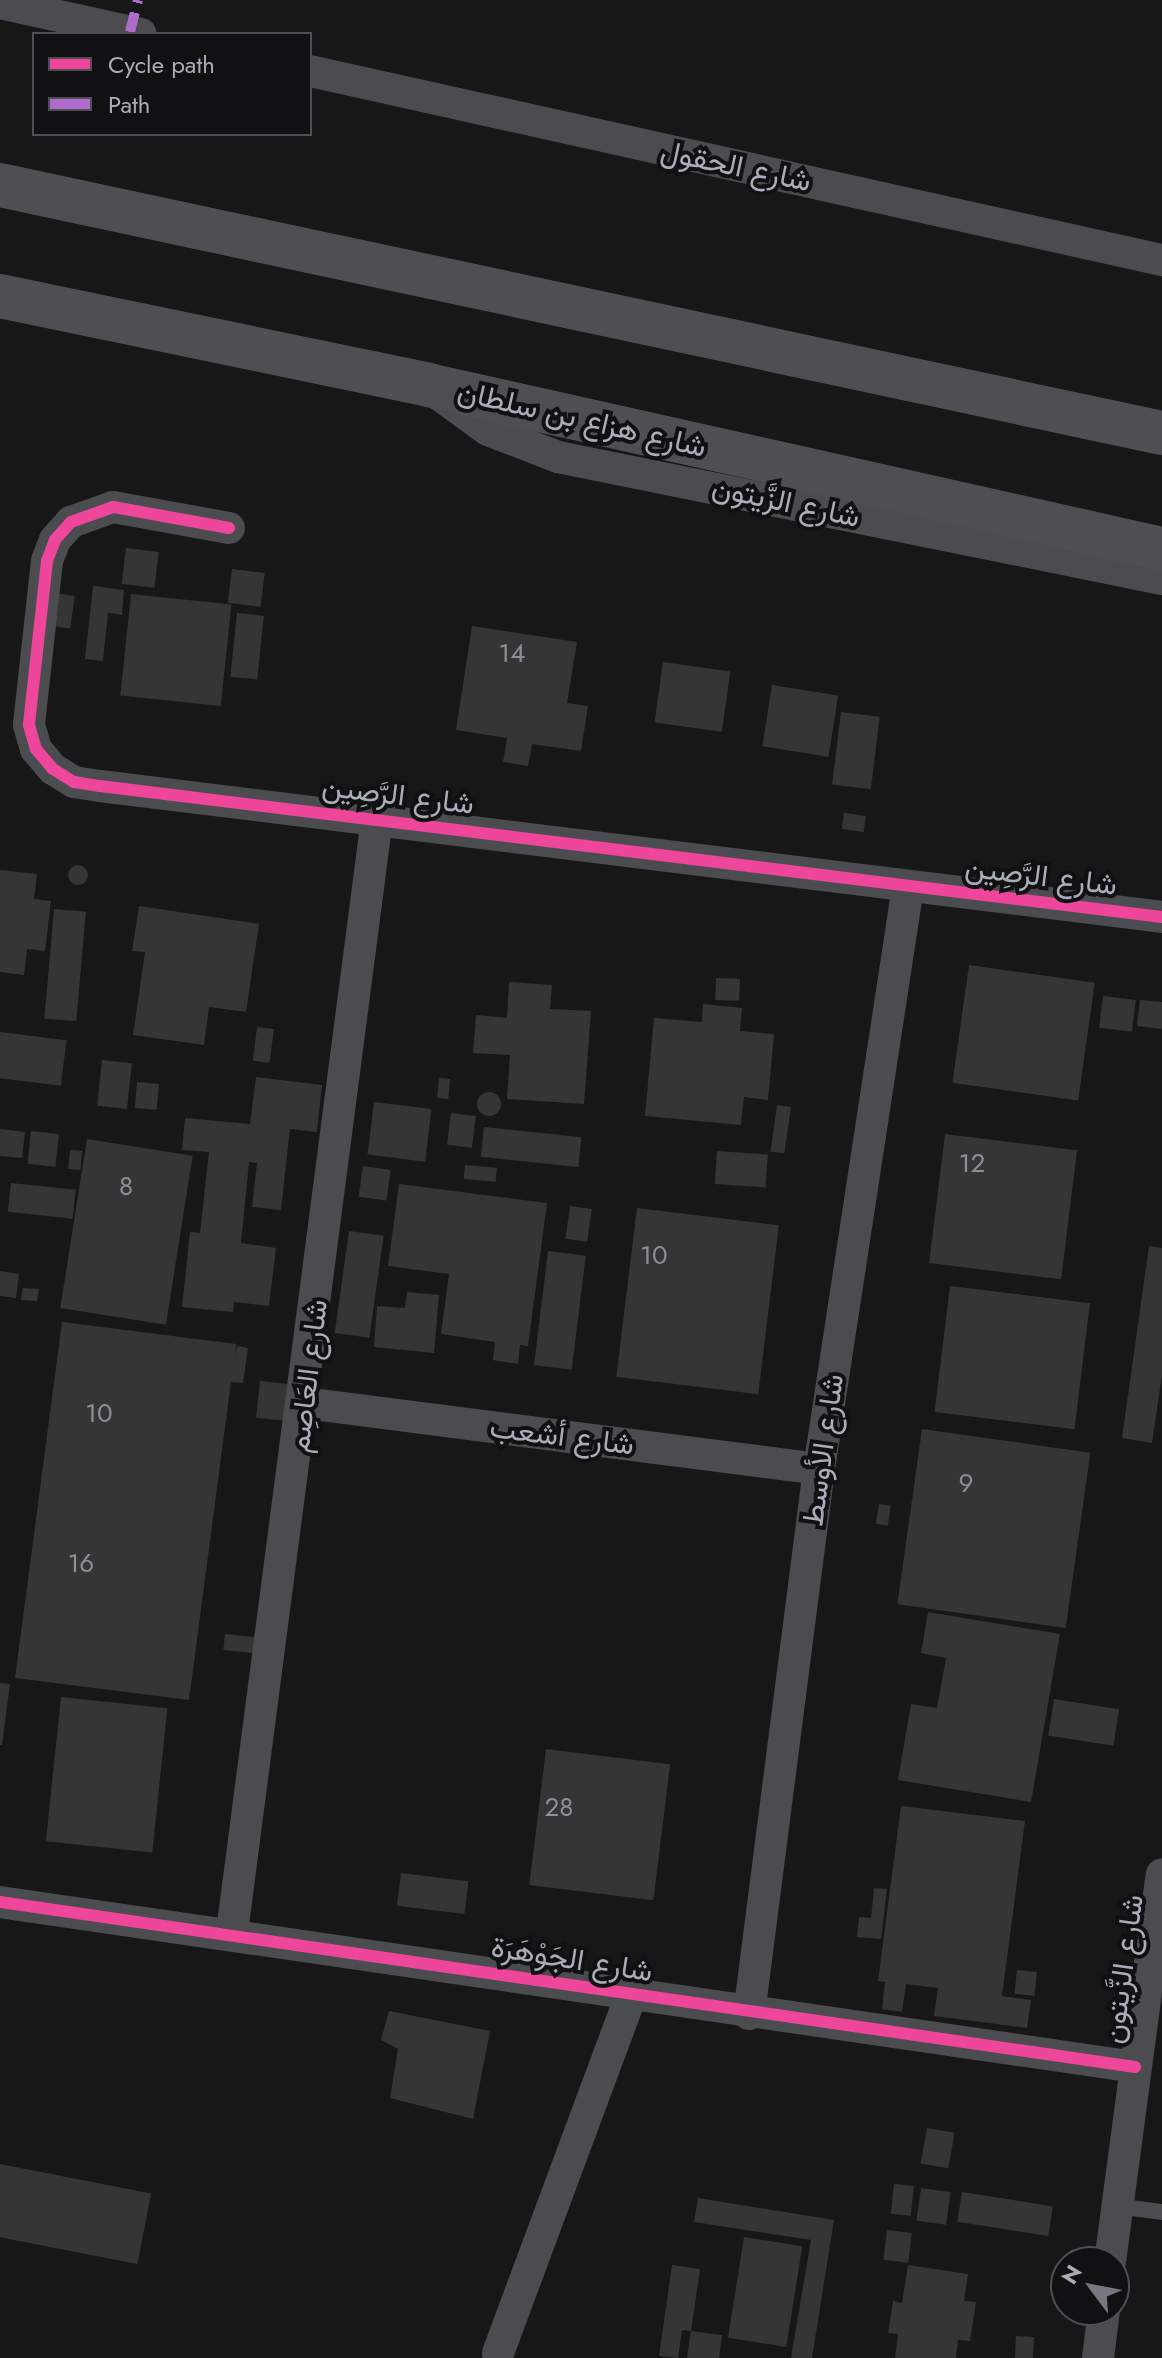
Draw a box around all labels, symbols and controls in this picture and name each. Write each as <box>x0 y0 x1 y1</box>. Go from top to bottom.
legend <box>32 32 312 136</box>
text: Cycle path <box>108 47 215 82</box>
text: Path <box>108 87 150 122</box>
street label: شارع الحقول <box>658 133 814 199</box>
street label: شارع هزاع بن سلطان <box>454 373 710 465</box>
street label: شارع الزَّيتون <box>709 469 863 535</box>
house number: 14 <box>499 638 525 670</box>
street label: شارع الرَّصِين <box>320 768 476 822</box>
street label: شارع الرَّصِين <box>963 849 1119 903</box>
house number: 12 <box>959 1148 985 1180</box>
house number: 8 <box>119 1171 133 1203</box>
house number: 10 <box>640 1240 668 1272</box>
street label: شارع العَاصِم <box>281 1297 335 1455</box>
street label: شارع الأوسط <box>795 1372 851 1528</box>
house number: 10 <box>85 1398 113 1430</box>
street label: شارع أشعب <box>488 1409 636 1463</box>
house number: 9 <box>959 1468 973 1500</box>
house number: 16 <box>68 1548 94 1580</box>
house number: 28 <box>545 1792 573 1824</box>
street label: شارع الزَّيتون <box>1095 1892 1151 2046</box>
street label: شارع الجَوْهَرَة <box>489 1928 655 1990</box>
north arrow <box>1050 2246 1130 2326</box>
text: N <box>1053 2258 1090 2290</box>

